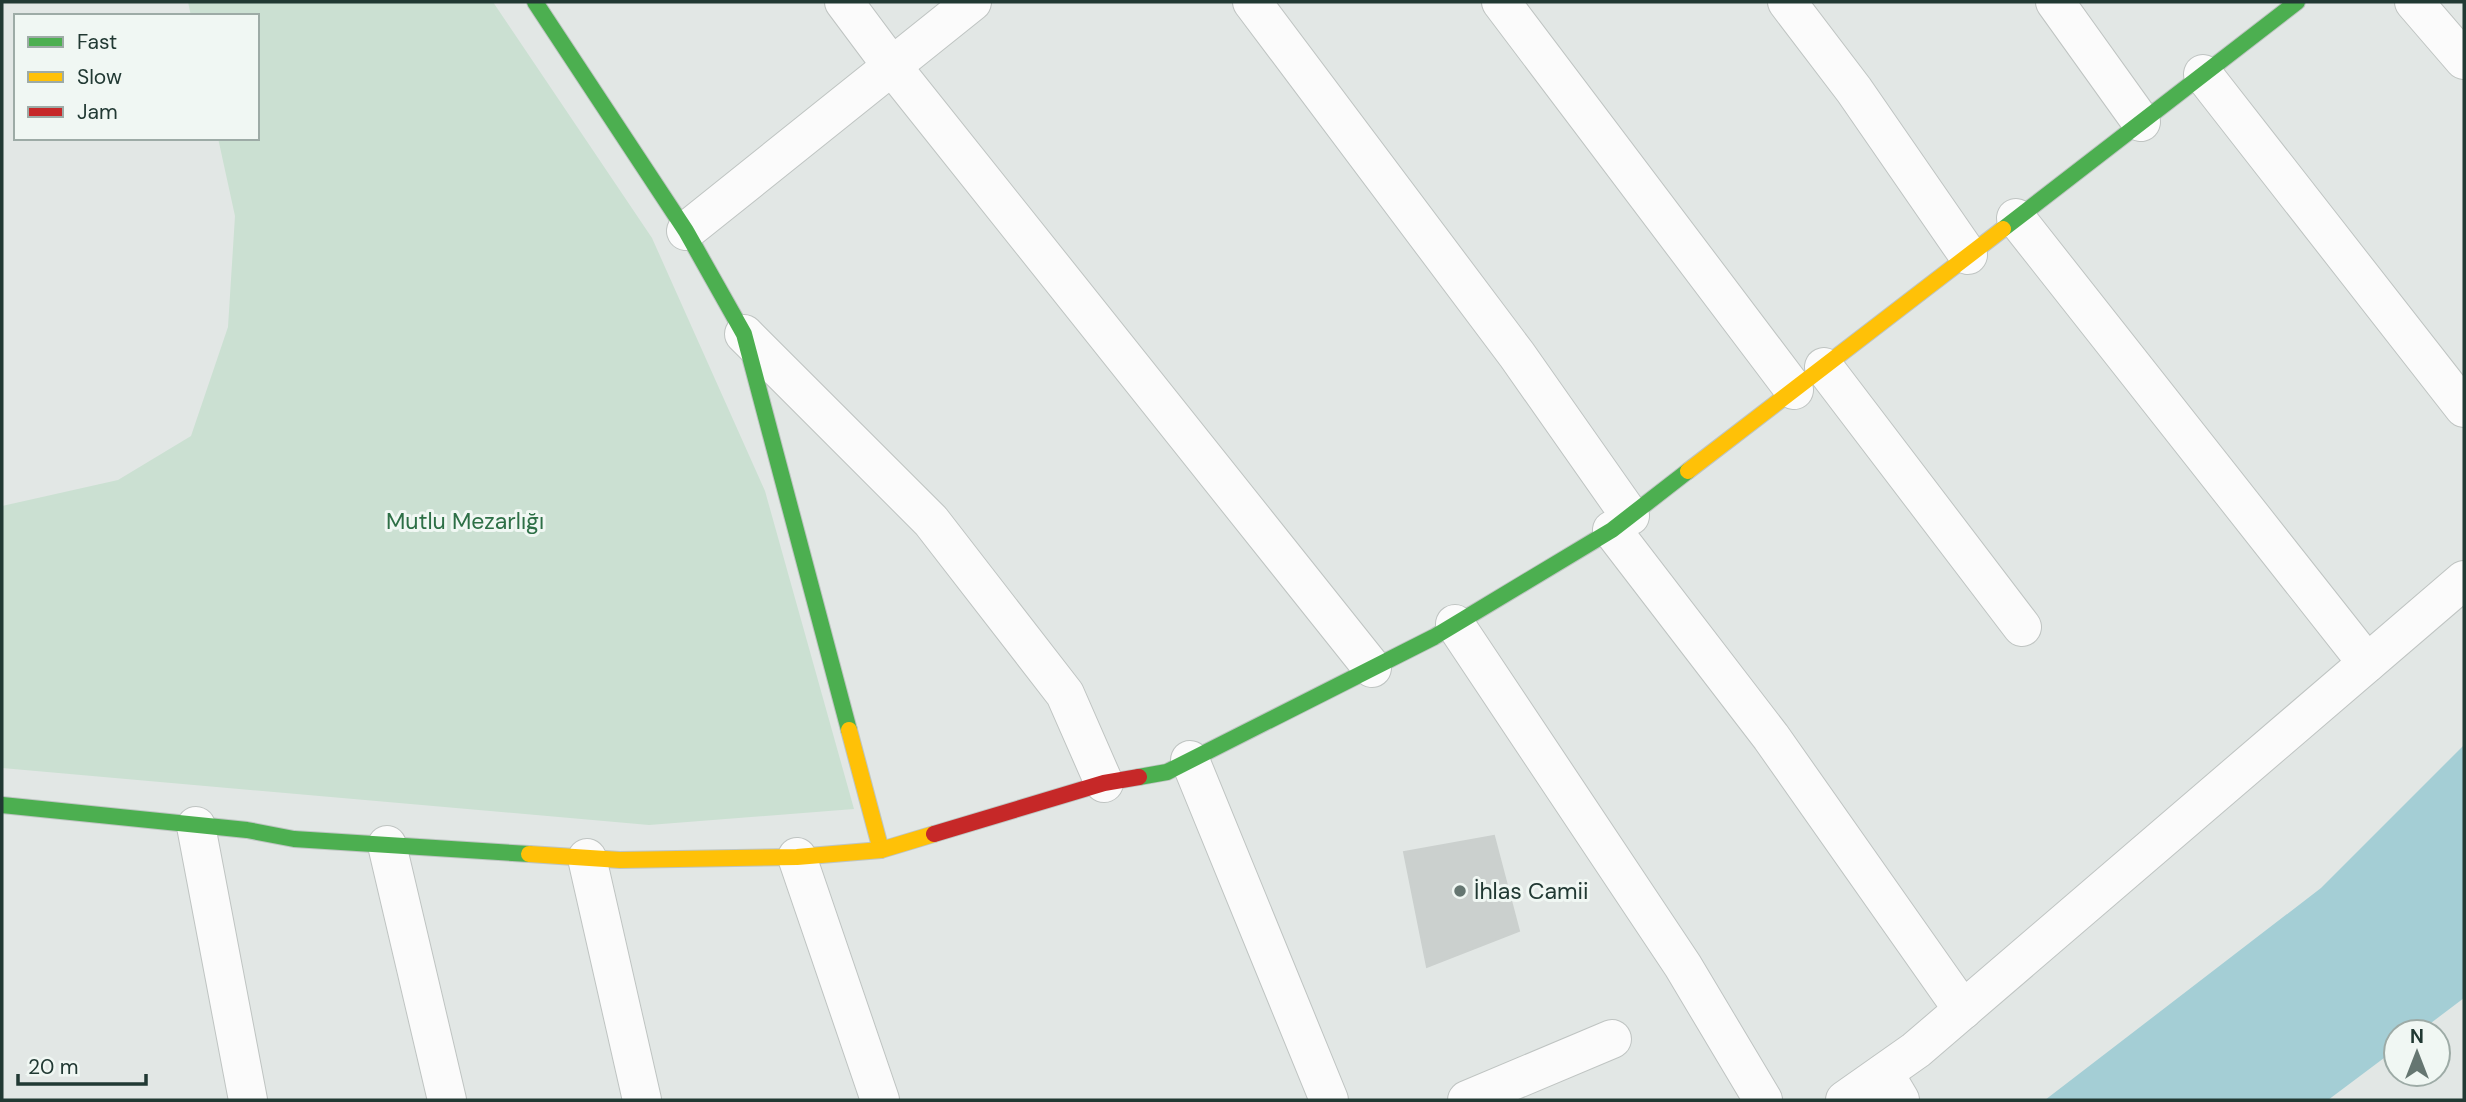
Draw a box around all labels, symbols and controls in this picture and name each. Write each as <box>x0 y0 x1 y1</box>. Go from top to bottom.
legend <box>14 14 259 140</box>
text: Fast <box>77 28 117 56</box>
text: Slow <box>77 63 122 91</box>
text: Jam <box>77 98 118 126</box>
park label: Mutlu Mezarlığı <box>386 506 544 536</box>
place label: İhlas Camii <box>1474 876 1588 906</box>
marker: İhlas Camii <box>1452 883 1468 899</box>
north arrow <box>2382 1018 2452 1088</box>
text: N <box>2410 1024 2424 1049</box>
scale bar <box>18 1042 145 1086</box>
text: 20 m <box>28 1053 79 1081</box>

